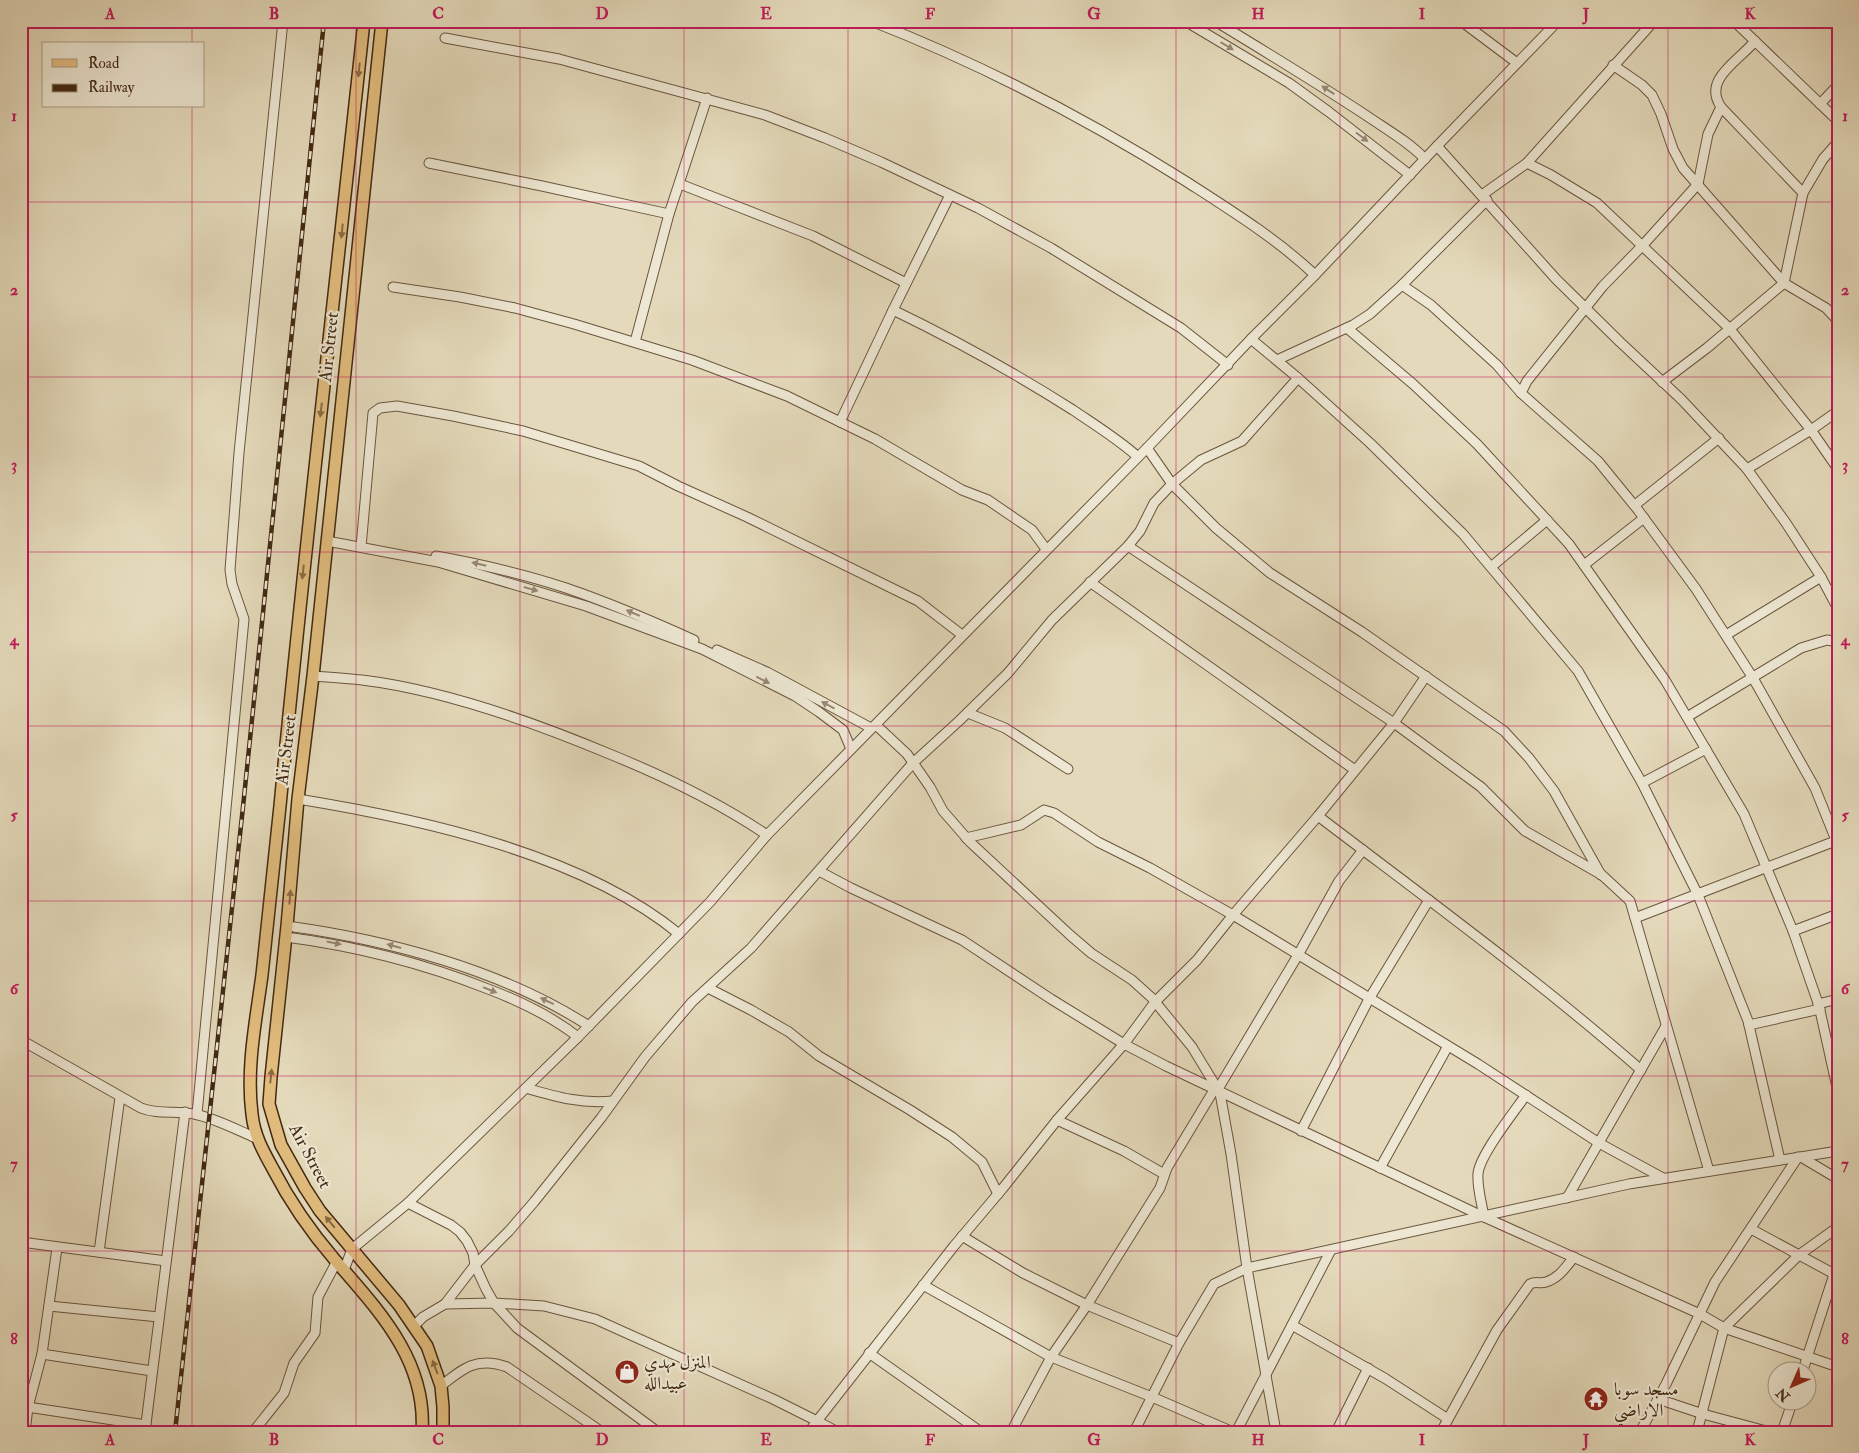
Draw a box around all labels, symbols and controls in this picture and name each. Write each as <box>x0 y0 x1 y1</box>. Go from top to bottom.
text: A <box>104 4 116 24</box>
text: B <box>269 4 279 24</box>
text: C <box>432 4 444 24</box>
text: D <box>595 4 609 24</box>
text: E <box>760 4 772 24</box>
text: F <box>925 4 935 24</box>
text: G <box>1087 4 1101 24</box>
text: H <box>1251 4 1265 24</box>
text: I <box>1419 4 1426 24</box>
text: J <box>1582 4 1590 25</box>
text: K <box>1744 4 1756 24</box>
legend <box>42 42 205 108</box>
one-way arrow <box>1220 42 1233 51</box>
text: Road <box>88 54 120 73</box>
one-way arrow <box>355 62 363 78</box>
text: Railway <box>88 78 135 97</box>
one-way arrow <box>1322 85 1335 95</box>
text: 1 <box>11 106 17 126</box>
text: 1 <box>1842 106 1848 126</box>
one-way arrow <box>1355 131 1368 142</box>
one-way arrow <box>338 224 346 240</box>
text: 2 <box>10 280 18 300</box>
text: 2 <box>1841 280 1849 300</box>
street label: Air Street <box>314 311 344 384</box>
one-way arrow <box>317 402 325 418</box>
text: 3 <box>11 455 17 475</box>
text: 3 <box>1842 455 1848 475</box>
one-way arrow <box>470 560 486 568</box>
one-way arrow <box>299 564 307 580</box>
one-way arrow <box>523 586 538 594</box>
one-way arrow <box>626 609 641 617</box>
text: 4 <box>9 630 20 650</box>
text: 4 <box>1840 630 1851 650</box>
one-way arrow <box>756 676 770 684</box>
one-way arrow <box>821 701 835 709</box>
street label: Air Street <box>270 714 302 787</box>
text: 5 <box>10 805 18 825</box>
text: 5 <box>1841 805 1849 825</box>
one-way arrow <box>286 888 294 904</box>
one-way arrow <box>327 940 343 948</box>
one-way arrow <box>386 942 401 950</box>
text: 6 <box>10 979 20 999</box>
text: 6 <box>1841 979 1851 999</box>
one-way arrow <box>483 986 497 994</box>
one-way arrow <box>539 997 554 1006</box>
one-way arrow <box>267 1067 275 1083</box>
street label: Air Street <box>283 1119 337 1192</box>
text: 7 <box>10 1154 18 1174</box>
text: 7 <box>1841 1154 1849 1174</box>
one-way arrow <box>324 1216 335 1229</box>
text: 8 <box>10 1329 18 1349</box>
text: 8 <box>1841 1329 1849 1349</box>
place label: المنزل مهدي عبيدالله <box>644 1351 711 1395</box>
one-way arrow <box>431 1359 438 1374</box>
shop icon: المنزل مهدي عبيدالله <box>614 1359 640 1385</box>
north arrow <box>1766 1360 1816 1410</box>
place label: مسجد سوبا الاراضي <box>1614 1378 1679 1427</box>
text: N <box>1772 1384 1794 1406</box>
temple icon: مسجد سوبا الاراضي <box>1583 1386 1609 1412</box>
text: A <box>104 1430 116 1450</box>
text: B <box>269 1430 279 1450</box>
text: C <box>432 1430 444 1450</box>
text: D <box>595 1430 609 1450</box>
text: E <box>760 1430 772 1450</box>
text: F <box>925 1430 935 1450</box>
text: G <box>1087 1430 1101 1450</box>
text: H <box>1251 1430 1265 1450</box>
text: I <box>1419 1430 1426 1450</box>
text: J <box>1582 1430 1590 1451</box>
text: K <box>1744 1430 1756 1450</box>

